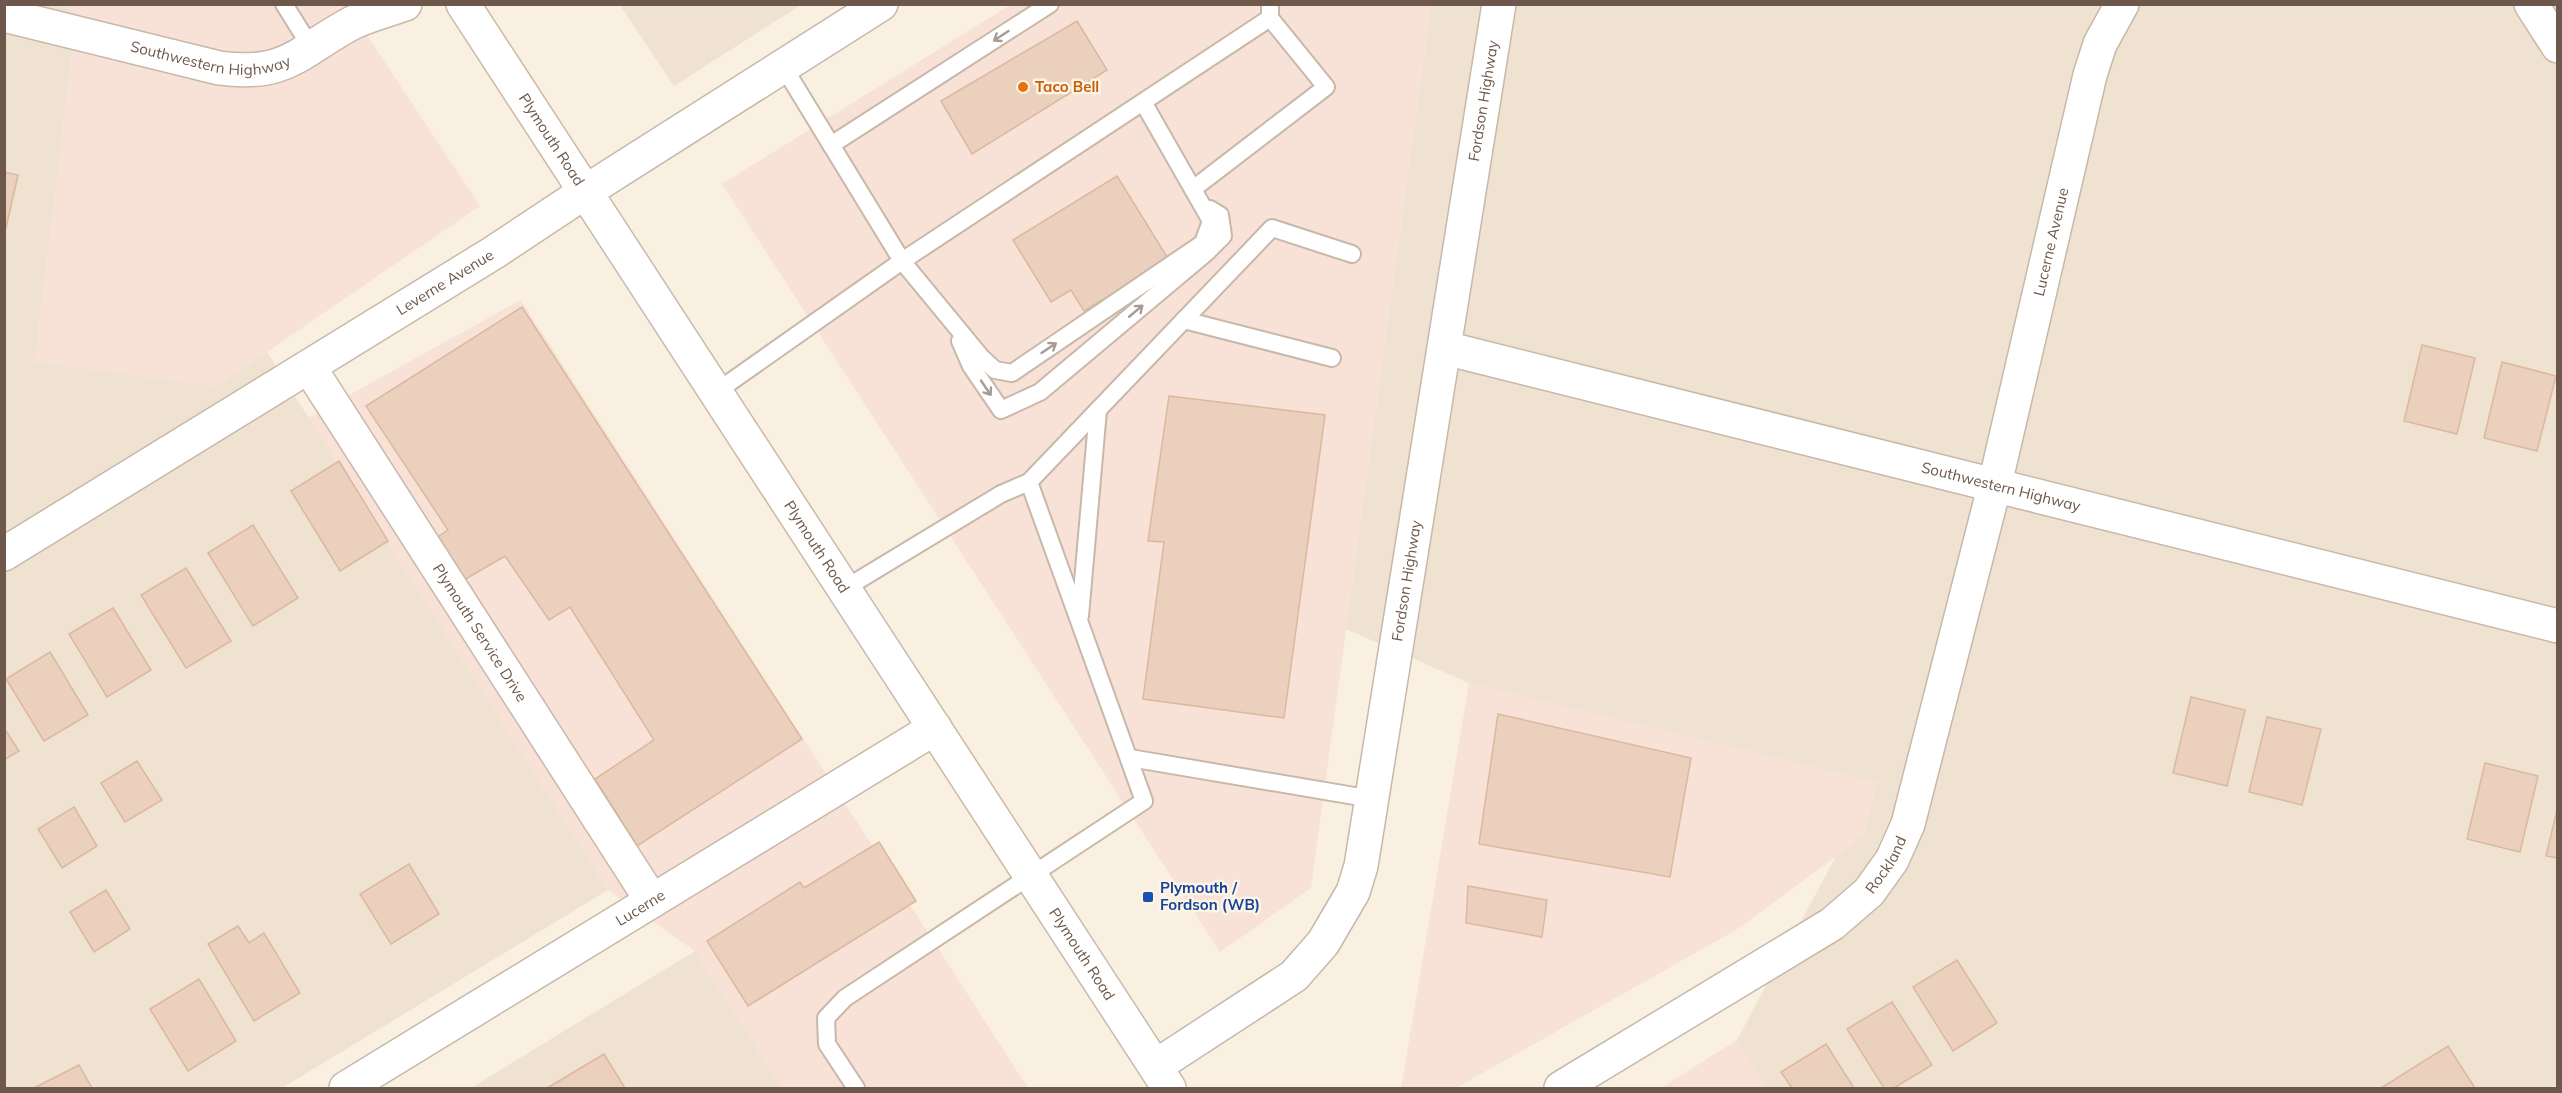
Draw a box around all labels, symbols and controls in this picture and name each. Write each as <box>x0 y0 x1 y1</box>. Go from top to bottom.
one-way arrow <box>993 30 1010 42</box>
street label: Southwestern Highway <box>128 36 293 79</box>
street label: Fordson Highway <box>1464 39 1502 163</box>
place label: Taco Bell <box>1035 77 1099 96</box>
marker: Taco Bell <box>1016 80 1030 94</box>
street label: Plymouth Road <box>515 90 589 189</box>
street label: Lucerne Avenue <box>2029 186 2073 298</box>
street label: Leverne Avenue <box>393 245 497 319</box>
one-way arrow <box>1128 305 1144 318</box>
one-way arrow <box>1040 342 1056 354</box>
one-way arrow <box>980 380 992 396</box>
street label: Southwestern Highway <box>1920 457 2083 515</box>
street label: Plymouth Road <box>780 497 854 597</box>
street label: Fordson Highway <box>1387 519 1425 643</box>
street label: Plymouth Service Drive <box>429 560 532 705</box>
street label: Rockland <box>1861 833 1910 897</box>
place label: Plymouth / Fordson (WB) <box>1160 878 1260 914</box>
street label: Lucerne <box>612 885 668 930</box>
marker: Plymouth / Fordson (WB) <box>1141 890 1155 904</box>
street label: Plymouth Road <box>1045 904 1119 1004</box>

